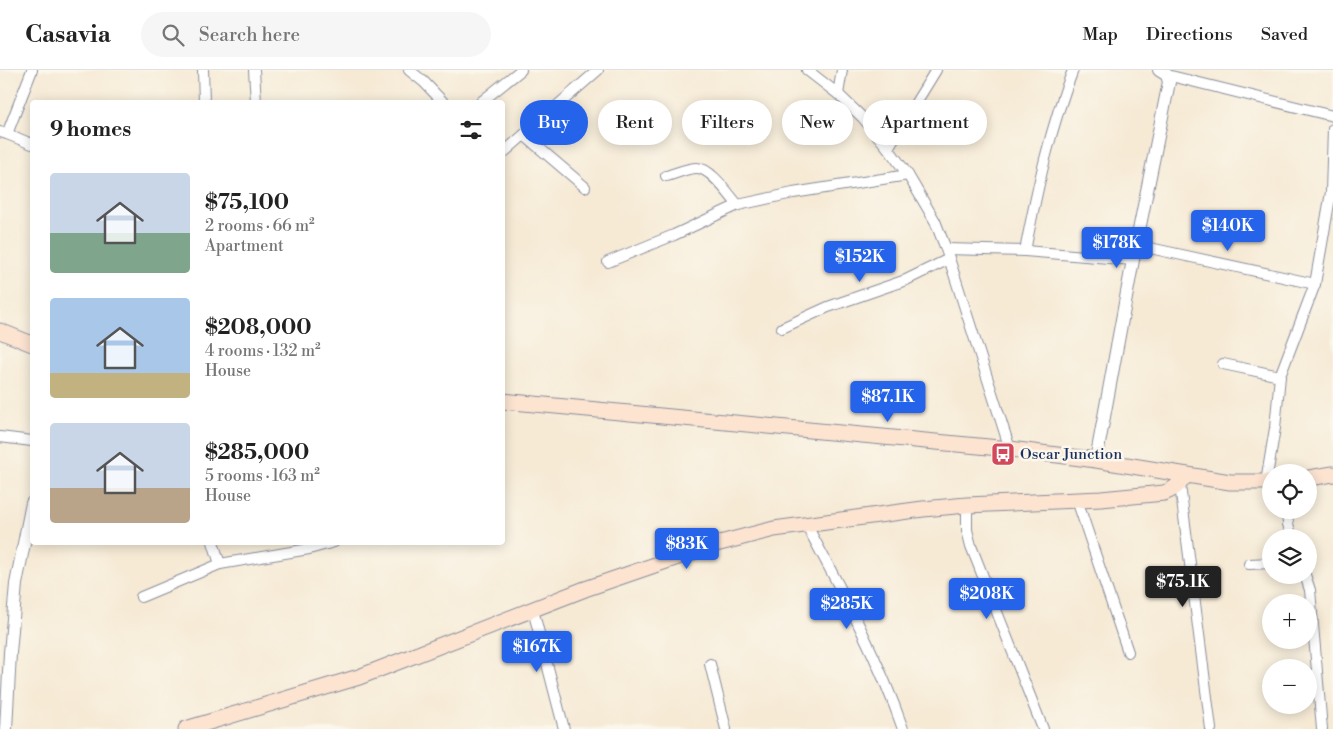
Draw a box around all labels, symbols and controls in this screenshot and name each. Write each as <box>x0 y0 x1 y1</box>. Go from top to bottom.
search box <box>141 12 491 57</box>
text: Casavia <box>25 20 111 50</box>
icon: search <box>159 21 187 49</box>
text: Search here <box>199 23 300 47</box>
text: Map <box>1082 23 1118 46</box>
text: Directions <box>1146 23 1233 46</box>
text: Saved <box>1261 23 1308 46</box>
chip: Buy <box>520 100 588 145</box>
chip: Rent <box>598 100 672 145</box>
chip: Filters <box>682 100 772 145</box>
chip: New <box>782 100 853 145</box>
chip: Apartment <box>863 100 987 145</box>
icon: filters <box>457 116 485 144</box>
text: 9 homes <box>50 117 131 143</box>
text: $75,100 <box>205 190 289 216</box>
icon: home <box>90 193 150 253</box>
pin: $140K <box>1193 210 1263 252</box>
text: 2 rooms · 66 m² <box>205 216 315 236</box>
text: $140K <box>1202 216 1254 236</box>
pin: $178K <box>1082 226 1152 269</box>
text: $178K <box>1093 233 1141 253</box>
text: Apartment <box>205 236 284 256</box>
pin: $152K <box>825 240 895 283</box>
text: $152K <box>835 247 885 267</box>
text: $208,000 <box>205 315 312 341</box>
icon: home <box>90 318 150 378</box>
text: 4 rooms · 132 m² <box>205 341 321 361</box>
text: House <box>205 361 251 381</box>
pin: $87.1K <box>847 380 929 423</box>
text: $87.1K <box>861 387 915 407</box>
text: $285,000 <box>205 440 309 466</box>
bus stop icon: Oscar Junction <box>990 441 1016 467</box>
icon: home <box>90 443 150 503</box>
place label: Oscar Junction <box>1020 445 1122 464</box>
map controls <box>1262 464 1317 714</box>
button: locate <box>1262 464 1317 519</box>
text: 5 rooms · 163 m² <box>205 466 320 486</box>
text: House <box>205 486 251 506</box>
pin: $83K <box>657 528 717 570</box>
button: layers <box>1262 529 1317 584</box>
text: $83K <box>666 534 708 554</box>
pin: $75.1K <box>1142 566 1224 608</box>
text: $75.1K <box>1156 572 1210 592</box>
pin: $208K <box>952 578 1022 620</box>
text: $208K <box>960 584 1014 604</box>
pin: $285K <box>812 588 882 630</box>
text: $285K <box>821 594 873 614</box>
button: + <box>1262 594 1317 649</box>
pin: $167K <box>502 630 572 673</box>
text: $167K <box>513 637 561 657</box>
button: − <box>1262 659 1317 714</box>

